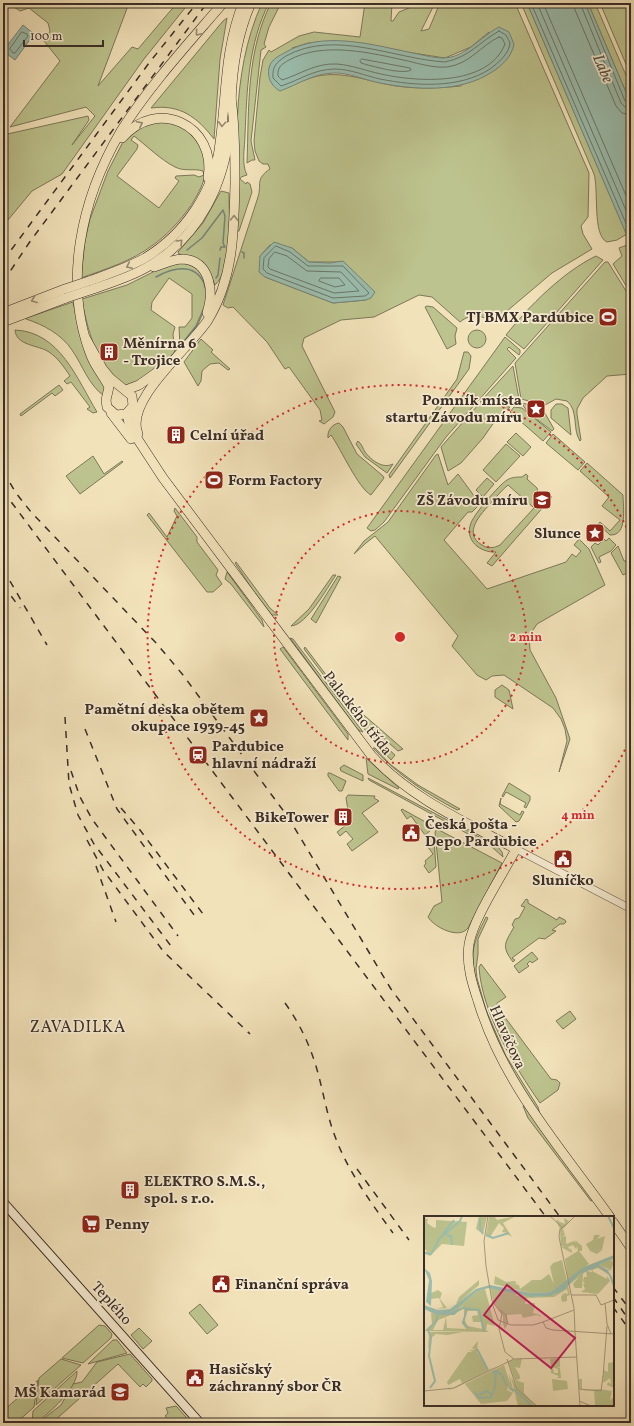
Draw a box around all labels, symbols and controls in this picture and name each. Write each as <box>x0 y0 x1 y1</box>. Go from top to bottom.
scale bar <box>24 22 103 48</box>
one-way arrow <box>195 28 202 35</box>
text: 100 m <box>30 29 63 45</box>
water label: Labe <box>586 51 618 87</box>
one-way arrow <box>136 121 143 128</box>
one-way arrow <box>218 121 226 127</box>
one-way arrow <box>230 215 238 221</box>
one-way arrow <box>175 239 183 247</box>
one-way arrow <box>126 261 134 269</box>
one-way arrow <box>30 296 37 304</box>
sports icon: TJ BMX Pardubice <box>597 306 619 328</box>
place label: TJ BMX Pardubice <box>466 308 594 329</box>
place label: Měnírna 6 - Trojice <box>123 334 197 372</box>
building icon: Měnírna 6 - Trojice <box>98 341 120 363</box>
place label: Pomník místa startu Závodu míru <box>386 391 522 429</box>
place icon: Pomník místa startu Závodu míru <box>525 398 547 420</box>
building icon: Celní úřad <box>165 424 187 446</box>
place label: Celní úřad <box>190 426 264 447</box>
sports icon: Form Factory <box>203 469 225 491</box>
place label: Form Factory <box>228 471 323 492</box>
school or university icon: ZŠ Závodu míru <box>531 489 553 511</box>
place label: ZŠ Závodu míru <box>417 491 528 512</box>
place icon: Slunce <box>584 522 606 544</box>
place label: Slunce <box>534 524 581 545</box>
centre of rings <box>393 630 407 644</box>
text: 2 min <box>510 630 542 646</box>
street label: Palackého třída <box>317 667 396 760</box>
place label: Pamětní deska obětem okupace 1939-45 <box>85 700 245 738</box>
place icon: Pamětní deska obětem okupace 1939-45 <box>248 707 270 729</box>
place label: Pardubice hlavní nádraží <box>212 737 317 775</box>
station icon: Pardubice hlavní nádraží <box>187 744 209 766</box>
building icon: BikeTower <box>332 806 354 828</box>
place label: BikeTower <box>255 808 329 829</box>
text: 4 min <box>561 808 595 824</box>
place label: Česká pošta - Depo Pardubice <box>425 815 537 853</box>
public building icon: Česká pošta - Depo Pardubice <box>400 822 422 844</box>
public building icon: Sluníčko <box>552 848 574 870</box>
place label: Sluníčko <box>532 871 594 892</box>
street label: Hlaváčova <box>483 1002 530 1073</box>
district label: ZAVADILKA <box>30 1017 126 1039</box>
place label: ELEKTRO S.M.S., spol. s r.o. <box>144 1172 265 1210</box>
building icon: ELEKTRO S.M.S., spol. s r.o. <box>119 1179 141 1201</box>
supermarket icon: Penny <box>80 1213 102 1235</box>
place label: Penny <box>105 1215 150 1236</box>
inset map <box>424 1216 614 1406</box>
public building icon: Finanční správa <box>210 1273 232 1295</box>
place label: Finanční správa <box>235 1275 349 1296</box>
street label: Teplého <box>86 1278 136 1330</box>
place label: Hasičský záchranný sbor ČR <box>209 1360 342 1398</box>
public building icon: Hasičský záchranný sbor ČR <box>184 1367 206 1389</box>
school or university icon: MŠ Kamarád <box>109 1381 131 1403</box>
place label: MŠ Kamarád <box>14 1383 106 1404</box>

